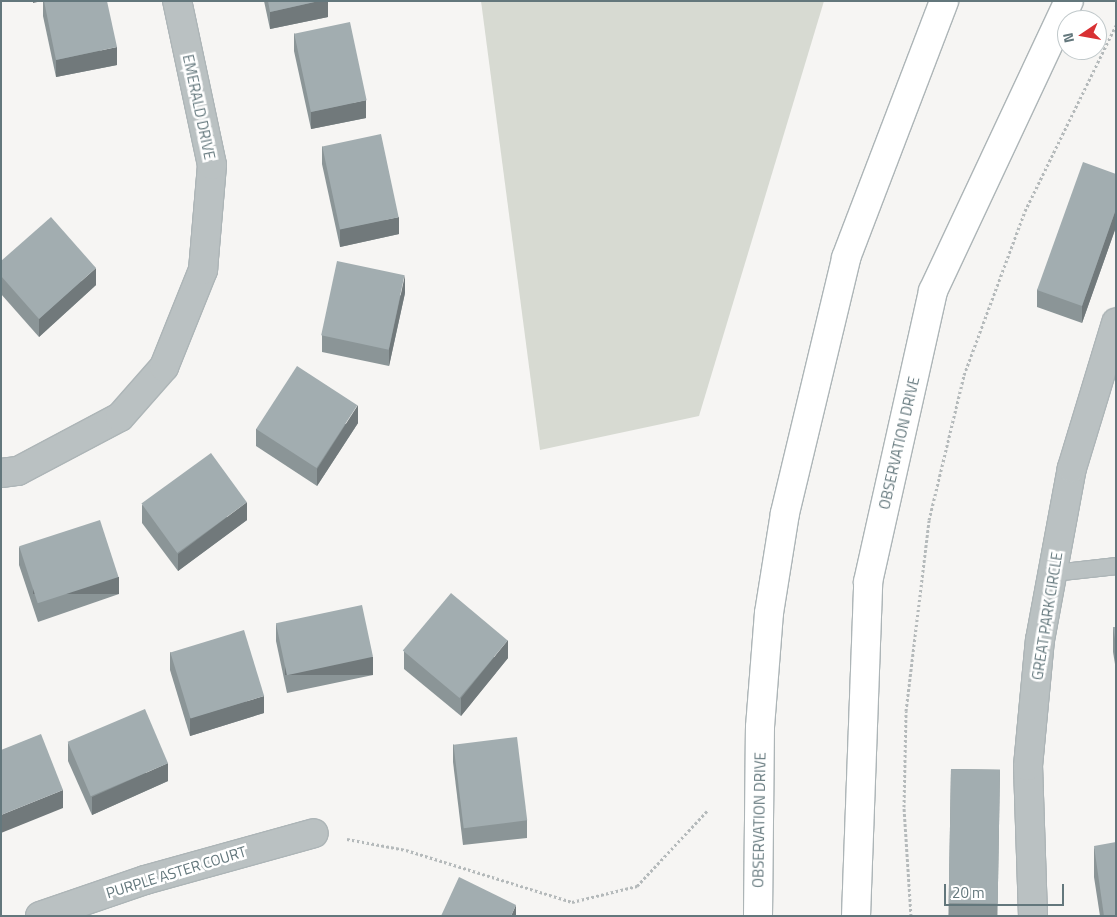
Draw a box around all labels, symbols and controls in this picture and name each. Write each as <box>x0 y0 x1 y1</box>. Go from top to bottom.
north arrow <box>1057 10 1107 60</box>
text: N <box>1057 31 1079 45</box>
street label: EMERALD DRIVE <box>179 53 219 161</box>
street label: OBSERVATION DRIVE <box>875 375 923 511</box>
street label: GREAT PARK CIRCLE <box>1028 551 1066 681</box>
street label: OBSERVATION DRIVE <box>749 752 769 888</box>
street label: PURPLE ASTER COURT <box>104 842 248 902</box>
scale bar <box>947 874 1067 906</box>
text: 20 m <box>952 881 985 904</box>

